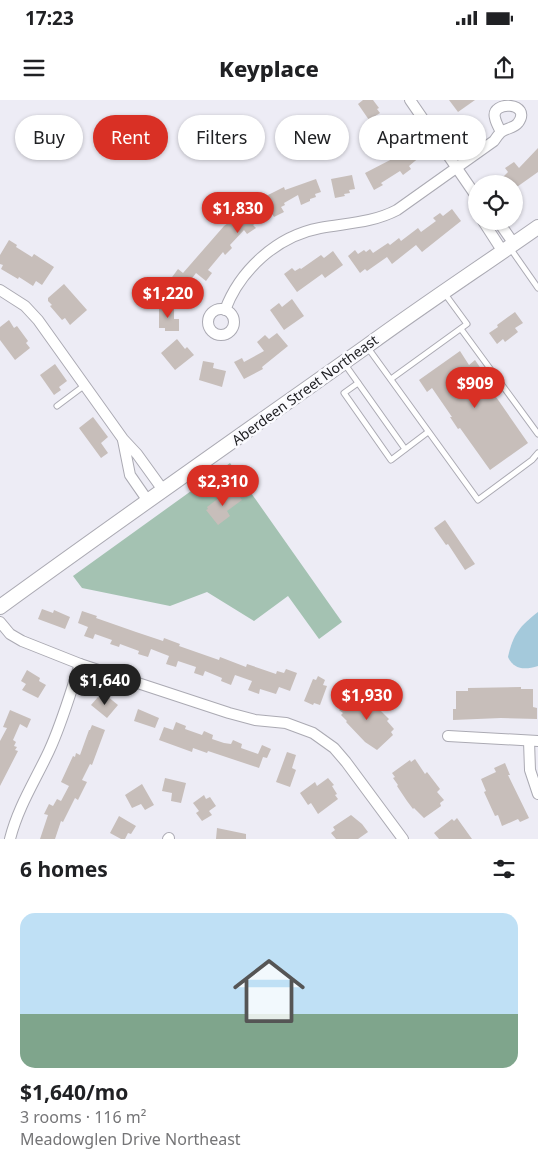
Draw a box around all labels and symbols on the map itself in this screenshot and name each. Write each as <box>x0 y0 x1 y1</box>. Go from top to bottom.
pin: $1,830 <box>197 192 279 234</box>
pin: $1,220 <box>127 276 209 319</box>
street label: Aberdeen Street Northeast <box>228 330 382 449</box>
pin: $909 <box>445 366 505 409</box>
pin: $2,310 <box>182 464 264 507</box>
pin: $1,640 <box>64 664 146 706</box>
pin: $1,930 <box>326 678 408 721</box>

